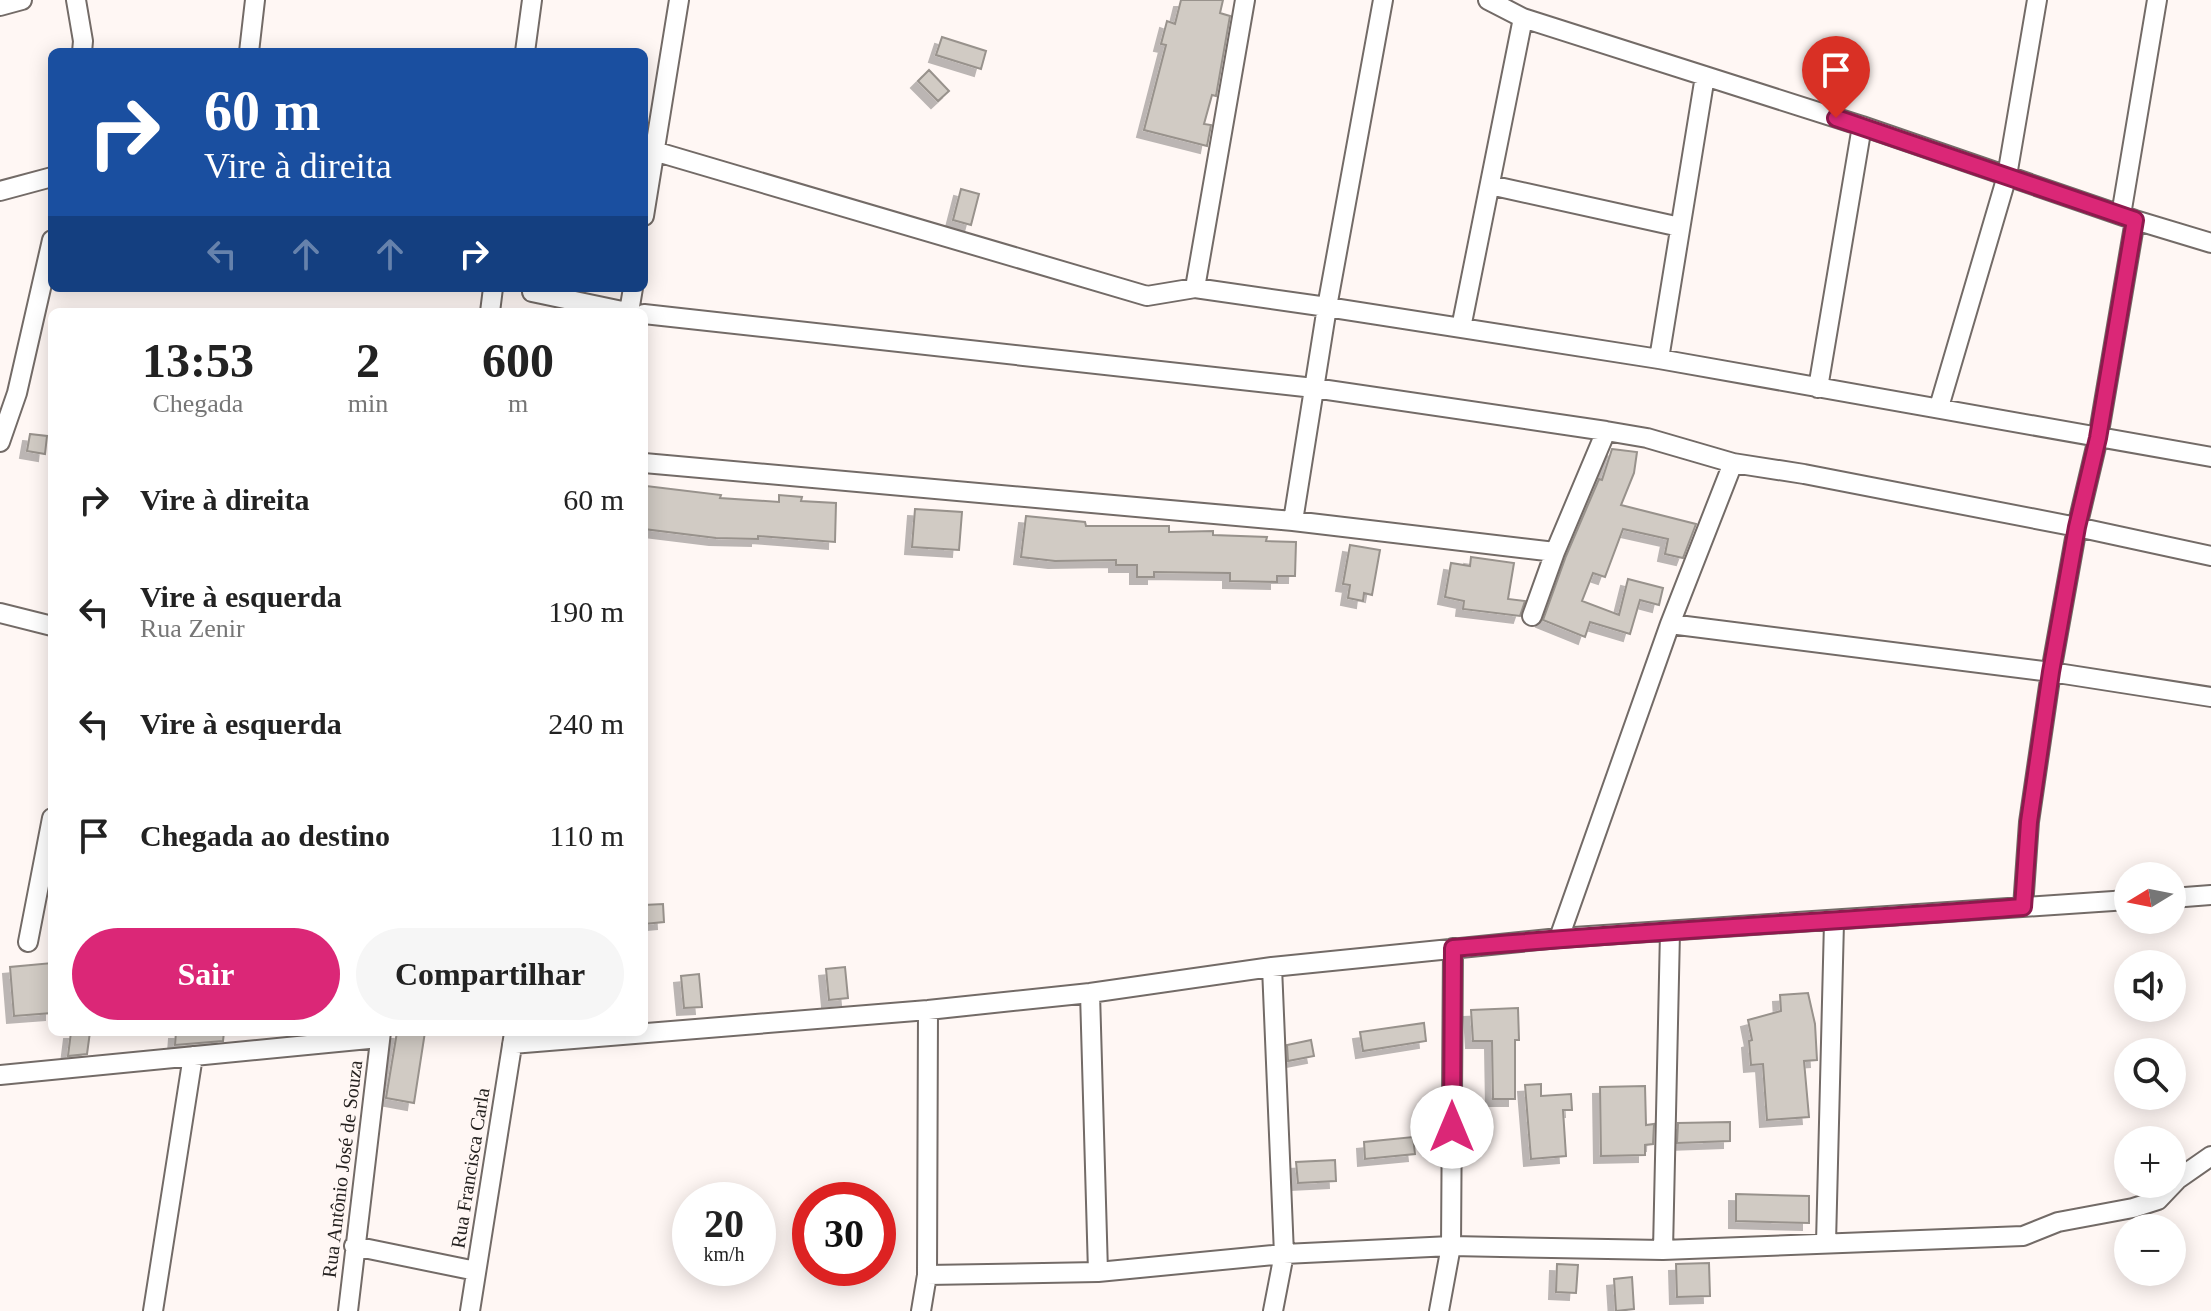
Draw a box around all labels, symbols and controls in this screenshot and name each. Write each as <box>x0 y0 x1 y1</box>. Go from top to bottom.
pin <box>1802 36 1870 118</box>
icon: arrive <box>1814 48 1858 92</box>
icon: right <box>72 80 176 184</box>
text: 60 m <box>204 80 321 142</box>
text: Vire à direita <box>204 146 392 186</box>
icon: left <box>200 232 244 276</box>
icon: ahead <box>284 232 328 276</box>
icon: ahead <box>368 232 412 276</box>
icon: right <box>452 232 496 276</box>
text: 13:53 <box>142 334 254 387</box>
text: 2 <box>356 334 380 387</box>
text: 600 <box>482 334 554 387</box>
text: Chegada <box>152 389 243 418</box>
text: min <box>348 389 388 418</box>
text: m <box>508 389 528 418</box>
icon: right <box>72 478 116 522</box>
text: Vire à direita <box>140 483 309 516</box>
text: 60 m <box>563 483 624 516</box>
text: Vire à esquerda <box>140 580 342 613</box>
icon: left <box>72 590 116 634</box>
text: 190 m <box>548 595 624 628</box>
text: Rua Zenir <box>140 614 245 643</box>
icon: left <box>72 702 116 746</box>
text: Vire à esquerda <box>140 707 342 740</box>
text: 240 m <box>548 707 624 740</box>
icon: arrive <box>72 814 116 858</box>
text: Chegada ao destino <box>140 819 390 852</box>
text: 110 m <box>549 819 624 852</box>
north arrow <box>2114 862 2186 934</box>
map controls <box>2114 862 2186 1286</box>
button: Sair <box>72 928 340 1020</box>
button: Compartilhar <box>356 928 624 1020</box>
button: sound <box>2114 950 2186 1022</box>
button: search <box>2114 1038 2186 1110</box>
street label: Rua Antônio José de Souza <box>318 1059 366 1279</box>
position arrow <box>1410 1085 1494 1169</box>
street label: Rua Francisca Carla <box>446 1086 494 1250</box>
button: + <box>2114 1126 2186 1198</box>
speed limit sign: 30 <box>792 1182 896 1286</box>
text: 20 <box>704 1201 744 1246</box>
button: − <box>2114 1214 2186 1286</box>
text: km/h <box>703 1243 745 1265</box>

